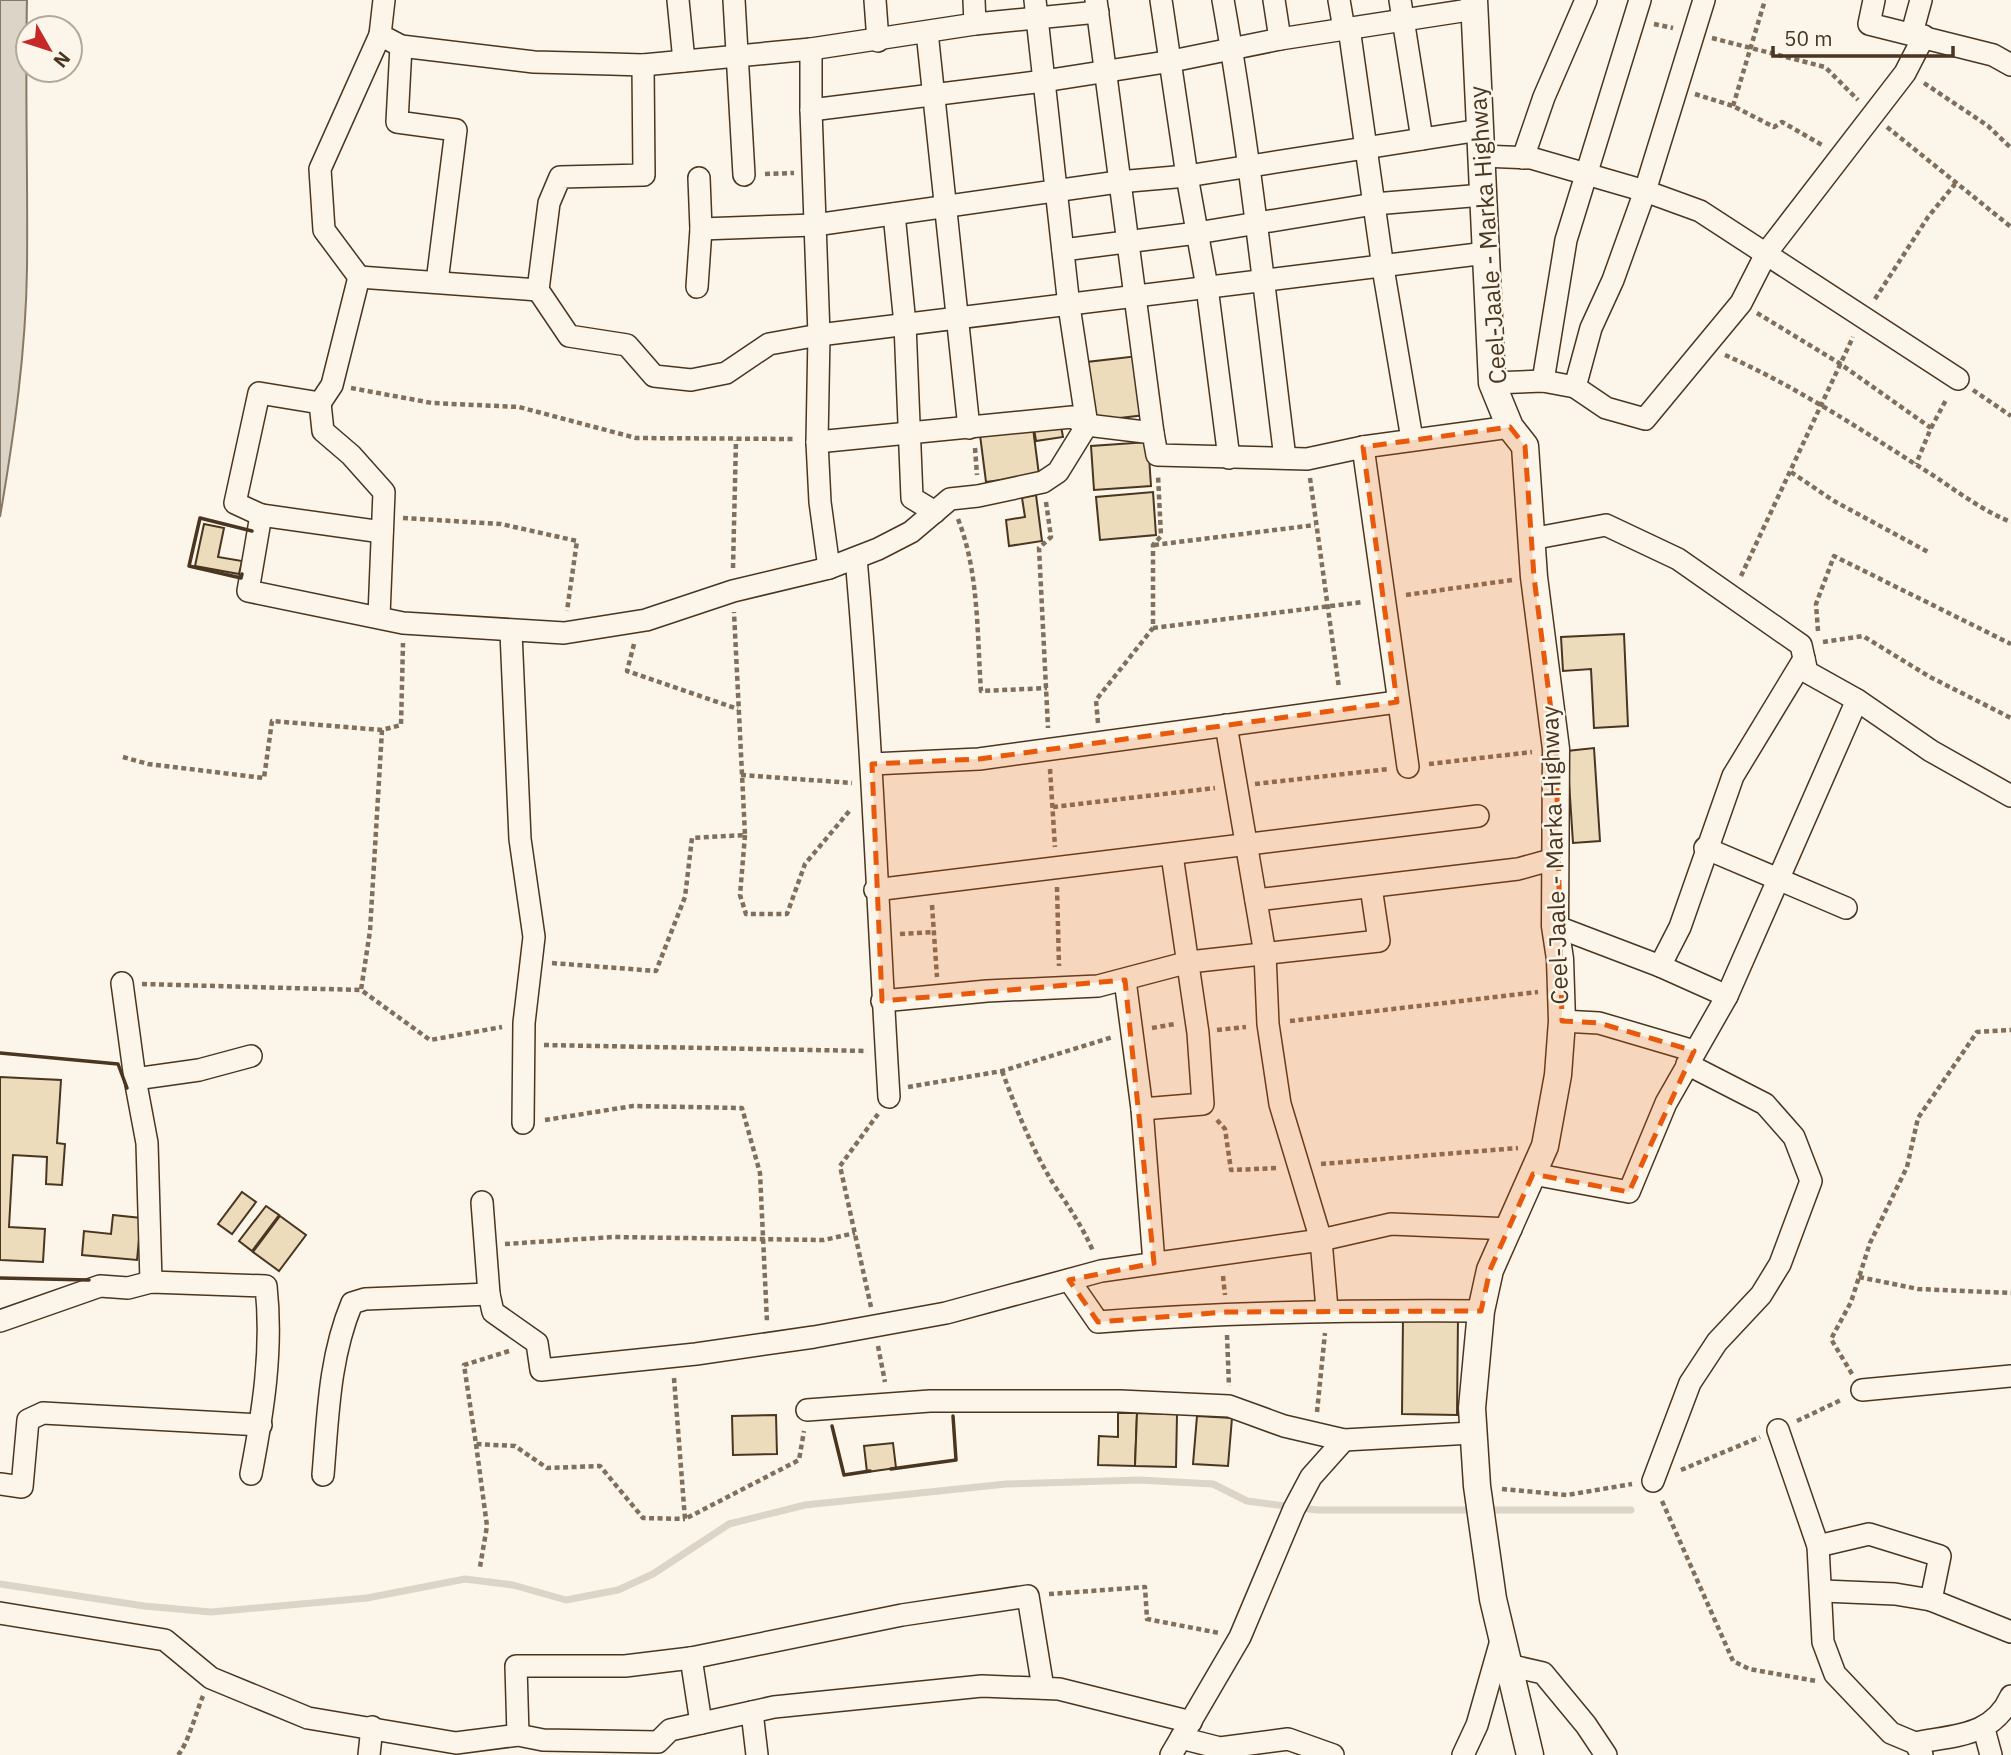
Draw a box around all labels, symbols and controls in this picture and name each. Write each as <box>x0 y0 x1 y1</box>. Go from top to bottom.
north arrow <box>14 14 84 84</box>
scale bar <box>1773 14 1953 58</box>
text: 50 m <box>1784 24 1833 52</box>
text: N <box>49 47 76 73</box>
street label: Ceel-Jaale - Marka Highway <box>1461 85 1513 385</box>
street label: Ceel-Jaale - Marka Highway <box>1533 705 1575 1005</box>

